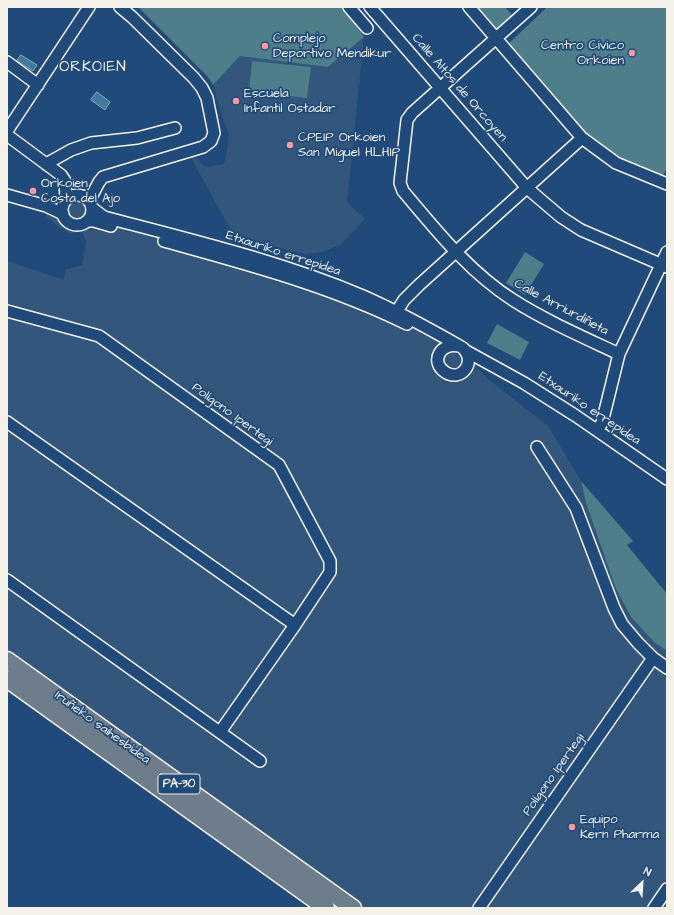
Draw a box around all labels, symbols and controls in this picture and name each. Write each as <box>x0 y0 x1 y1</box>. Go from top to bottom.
place label: Complejo Deportivo Mendikur <box>273 31 391 62</box>
street label: Calle Altos de Orcoyen <box>408 31 510 145</box>
place label: Centro Cívico Orkoien <box>541 38 624 69</box>
marker: Complejo Deportivo Mendikur <box>260 41 270 51</box>
marker: Centro Cívico Orkoien <box>627 48 637 58</box>
district label: ORKOIEN <box>59 59 127 77</box>
place label: Escuela Infantil Ostadar <box>244 86 335 117</box>
marker: Escuela Infantil Ostadar <box>231 96 241 106</box>
place label: CPEIP Orkoien San Miguel HLHIP <box>298 130 400 161</box>
marker: CPEIP Orkoien San Miguel HLHIP <box>285 140 295 150</box>
place label: Orkoien Costa del Ajo <box>41 176 120 207</box>
marker: Orkoien Costa del Ajo <box>28 186 38 196</box>
street label: Etxauriko errepidea <box>224 228 342 280</box>
street label: Calle Arriurdiñeta <box>511 277 611 339</box>
street label: Etxauriko errepidea <box>535 369 643 449</box>
street label: Polígono Ipertegi <box>188 380 276 450</box>
street label: Iruñeko saihesbidea <box>51 688 153 768</box>
street label: Polígono Ipertegi <box>520 731 588 819</box>
road number: PA-30 <box>158 774 200 794</box>
place label: Equipo Kern Pharma <box>580 812 659 843</box>
marker: Equipo Kern Pharma <box>567 822 577 832</box>
north arrow <box>622 863 662 903</box>
text: N <box>641 863 654 880</box>

